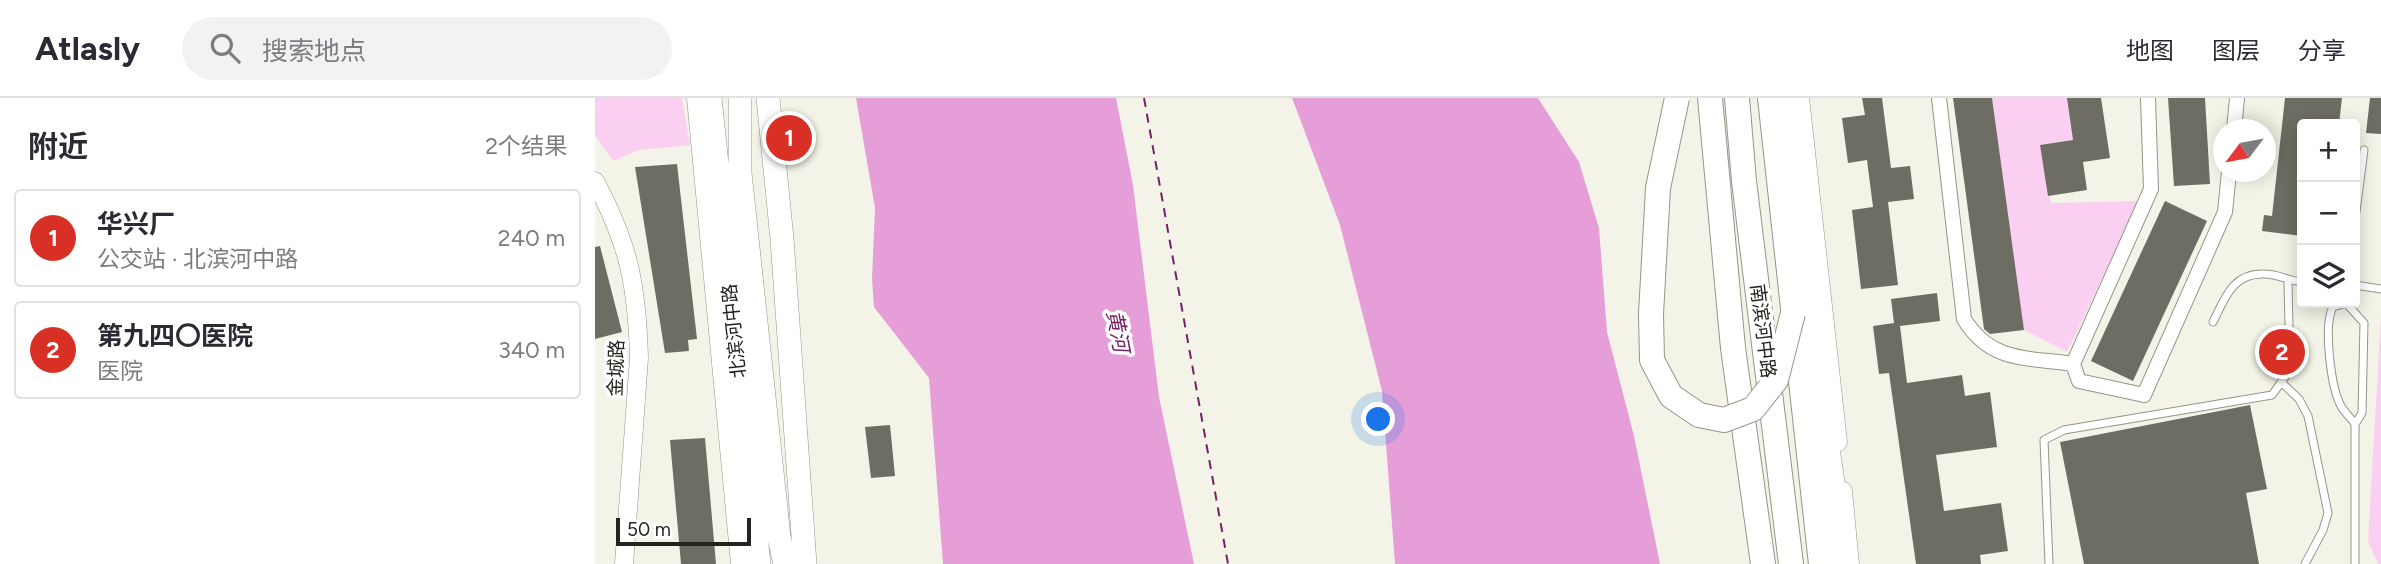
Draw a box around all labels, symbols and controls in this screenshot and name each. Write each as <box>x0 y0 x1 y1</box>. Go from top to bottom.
search box <box>182 17 672 80</box>
text: Atlasly <box>35 29 140 68</box>
icon: search <box>206 29 244 67</box>
text: 搜索地点 <box>262 35 366 67</box>
text: 地图 <box>2126 36 2174 65</box>
text: 图层 <box>2212 36 2260 65</box>
text: 分享 <box>2298 36 2346 65</box>
pin: 1 <box>766 112 812 164</box>
north arrow <box>2213 119 2276 182</box>
map controls <box>2297 119 2360 308</box>
button: + <box>2297 119 2360 182</box>
text: 附近 <box>28 128 88 165</box>
text: 2个结果 <box>485 132 567 160</box>
button: − <box>2297 182 2360 245</box>
text: 华兴厂 <box>97 208 175 240</box>
text: 1 <box>48 224 58 252</box>
text: 240 m <box>498 224 565 252</box>
text: 公交站 · 北滨河中路 <box>97 245 298 273</box>
button: layers <box>2297 245 2360 308</box>
street label: 南滨河中路 <box>1746 282 1780 380</box>
street label: 北滨河中路 <box>718 283 750 379</box>
water label: 黄河 <box>1102 308 1135 358</box>
text: 第九四〇医院 <box>97 320 253 352</box>
pin: 2 <box>2259 326 2305 378</box>
text: 2 <box>46 336 60 364</box>
text: 340 m <box>498 336 565 364</box>
street label: 金城路 <box>604 339 628 397</box>
text: 医院 <box>97 357 143 385</box>
your location <box>1361 402 1395 436</box>
scale bar <box>616 515 751 547</box>
text: 50 m <box>627 518 671 541</box>

